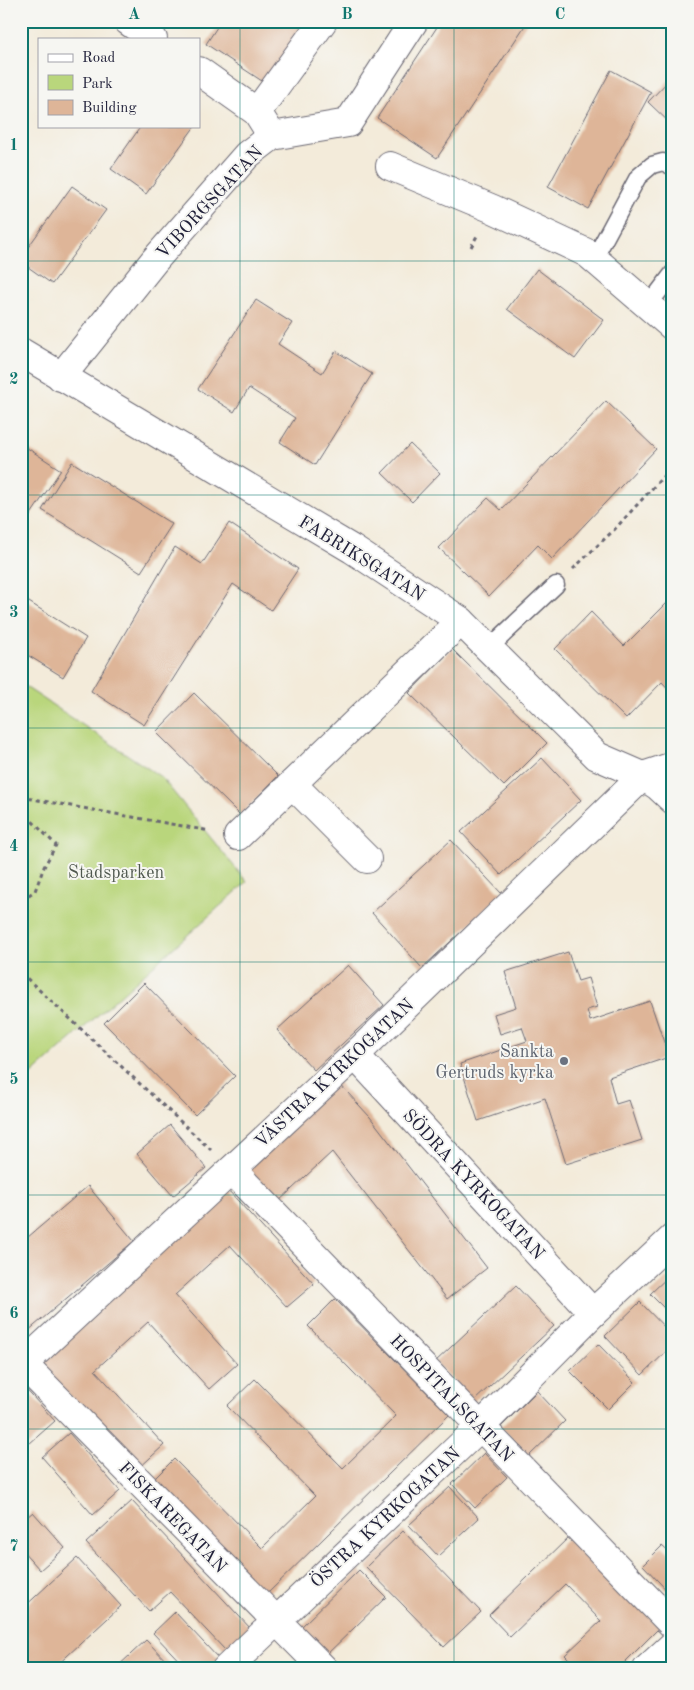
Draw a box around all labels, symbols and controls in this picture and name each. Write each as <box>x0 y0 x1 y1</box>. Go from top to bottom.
text: A <box>128 7 140 23</box>
text: B <box>341 7 353 23</box>
text: C <box>555 7 565 23</box>
legend <box>38 38 200 128</box>
text: Road <box>82 51 116 66</box>
text: Park <box>82 77 113 92</box>
text: Building <box>82 101 137 116</box>
text: 1 <box>9 138 19 154</box>
street label: VIBORGSGATAN <box>153 143 266 262</box>
text: 2 <box>9 372 19 388</box>
street label: FABRIKSGATAN <box>295 513 428 605</box>
text: 3 <box>9 605 19 621</box>
text: 4 <box>9 839 19 855</box>
park label: Stadsparken <box>68 864 165 882</box>
street label: VÄSTRA KYRKOGATAN <box>250 993 417 1152</box>
place label: Sankta Gertruds kyrka <box>435 1043 554 1082</box>
marker: Sankta Gertruds kyrka <box>558 1055 570 1067</box>
text: 5 <box>9 1072 19 1088</box>
street label: SÖDRA KYRKOGATAN <box>399 1103 550 1263</box>
text: 6 <box>9 1306 19 1322</box>
street label: HOSPITALSGATAN <box>386 1332 517 1466</box>
street label: ÖSTRA KYRKOGATAN <box>305 1441 464 1591</box>
street label: FISKAREGATAN <box>115 1459 230 1577</box>
text: 7 <box>9 1539 19 1555</box>

